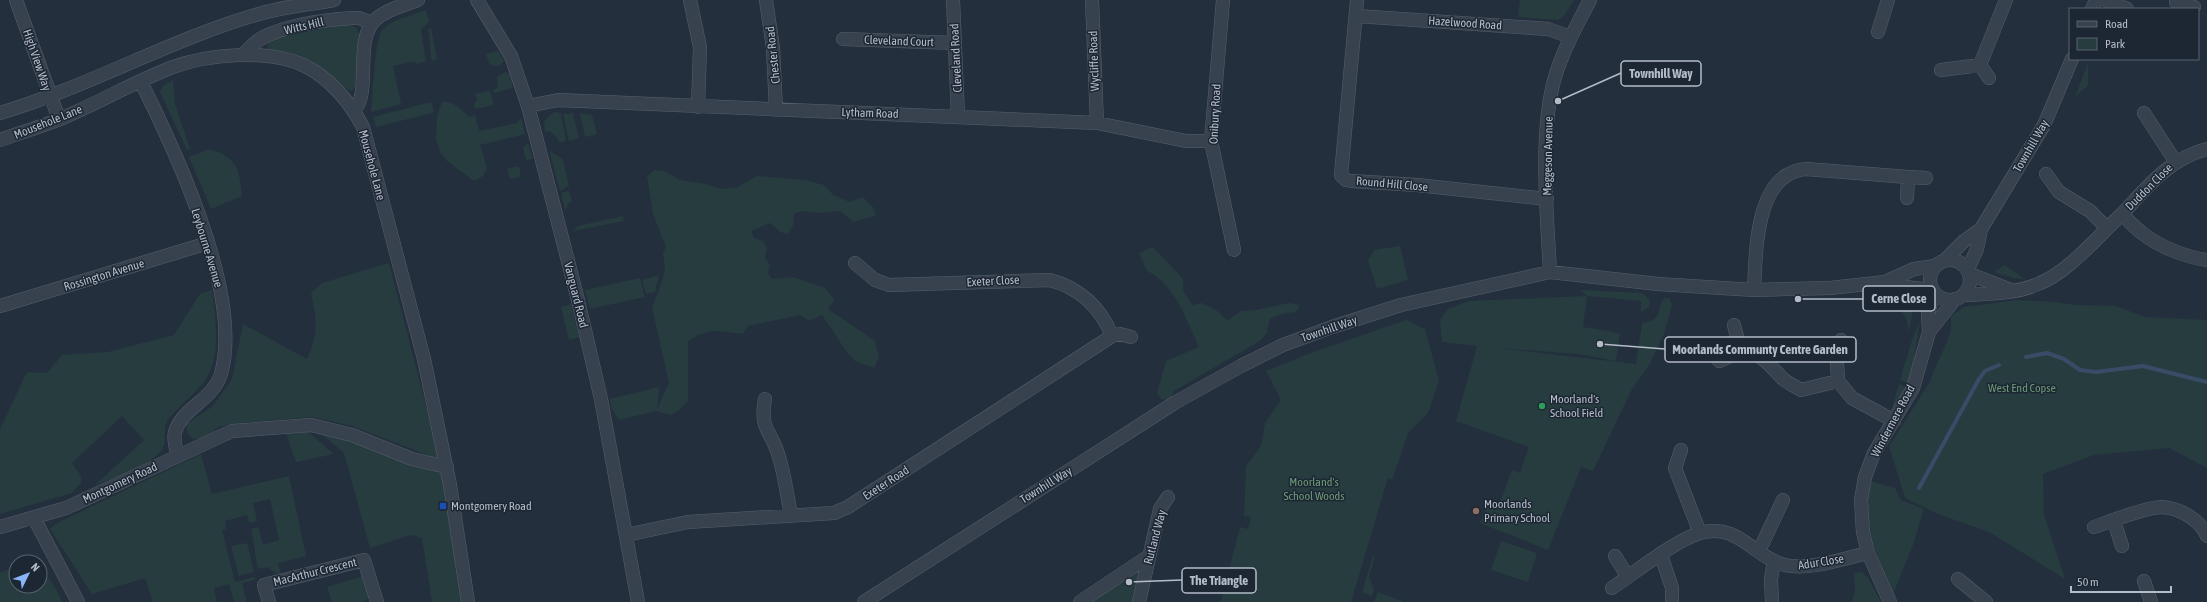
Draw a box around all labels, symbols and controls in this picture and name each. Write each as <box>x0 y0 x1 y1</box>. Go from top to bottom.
legend <box>2069 8 2199 60</box>
street label: Hazelwood Road <box>1428 13 1502 33</box>
street label: Witts Hill <box>283 14 326 37</box>
text: Road <box>2105 17 2128 31</box>
street label: Cleveland Road <box>947 23 965 93</box>
street label: Chester Road <box>763 26 783 84</box>
street label: High View Way <box>20 27 54 93</box>
street label: Wycliffe Road <box>1086 31 1102 91</box>
street label: Cleveland Court <box>864 33 935 49</box>
text: Park <box>2105 37 2126 51</box>
callout: Townhill Way <box>1621 61 1701 86</box>
text: Townhill Way <box>1629 66 1693 81</box>
street label: Onibury Road <box>1206 84 1224 144</box>
street label: Mousehole Lane <box>12 102 84 142</box>
street label: Lytham Road <box>841 105 899 121</box>
street label: Meggeson Avenue <box>1540 116 1556 196</box>
street label: Townhill Way <box>2010 117 2052 175</box>
street label: Mousehole Lane <box>356 128 388 202</box>
street label: Duddon Close <box>2123 161 2175 213</box>
street label: Round Hill Close <box>1355 174 1429 194</box>
street label: Leybourne Avenue <box>188 207 226 289</box>
street label: Rossington Avenue <box>62 256 146 294</box>
street label: Vanguard Road <box>561 261 591 329</box>
street label: Exeter Close <box>966 273 1020 289</box>
callout: Cerne Close <box>1863 286 1935 311</box>
text: Cerne Close <box>1871 291 1927 306</box>
street label: Townhill Way <box>1299 313 1359 345</box>
callout: Moorlands Communty Centre Garden <box>1665 337 1856 362</box>
text: Moorlands Communty Centre Garden <box>1672 342 1848 357</box>
park label: West End Copse <box>1988 381 2056 395</box>
street label: Windermere Road <box>1868 383 1918 459</box>
place label: Moorland's School Field <box>1550 392 1603 420</box>
marker: Moorland's School Field <box>1537 401 1547 411</box>
street label: Montgomery Road <box>80 460 160 506</box>
street label: Exeter Road <box>860 463 912 503</box>
street label: Townhill Way <box>1017 464 1075 506</box>
park label: Moorland's School Woods <box>1284 475 1344 503</box>
place label: Moorlands Primary School <box>1484 497 1551 525</box>
place label: Montgomery Road <box>451 499 532 513</box>
marker: Montgomery Road <box>438 501 448 511</box>
marker: Moorlands Primary School <box>1471 506 1481 516</box>
street label: Rutland Way <box>1141 508 1169 566</box>
street label: Adur Close <box>1797 551 1845 573</box>
north arrow <box>8 554 48 594</box>
street label: MacArthur Crescent <box>272 555 359 589</box>
text: N <box>29 561 42 574</box>
callout: The Triangle <box>1182 568 1256 593</box>
scale bar <box>2071 568 2171 594</box>
text: The Triangle <box>1190 573 1248 588</box>
text: 50 m <box>2077 575 2099 589</box>

